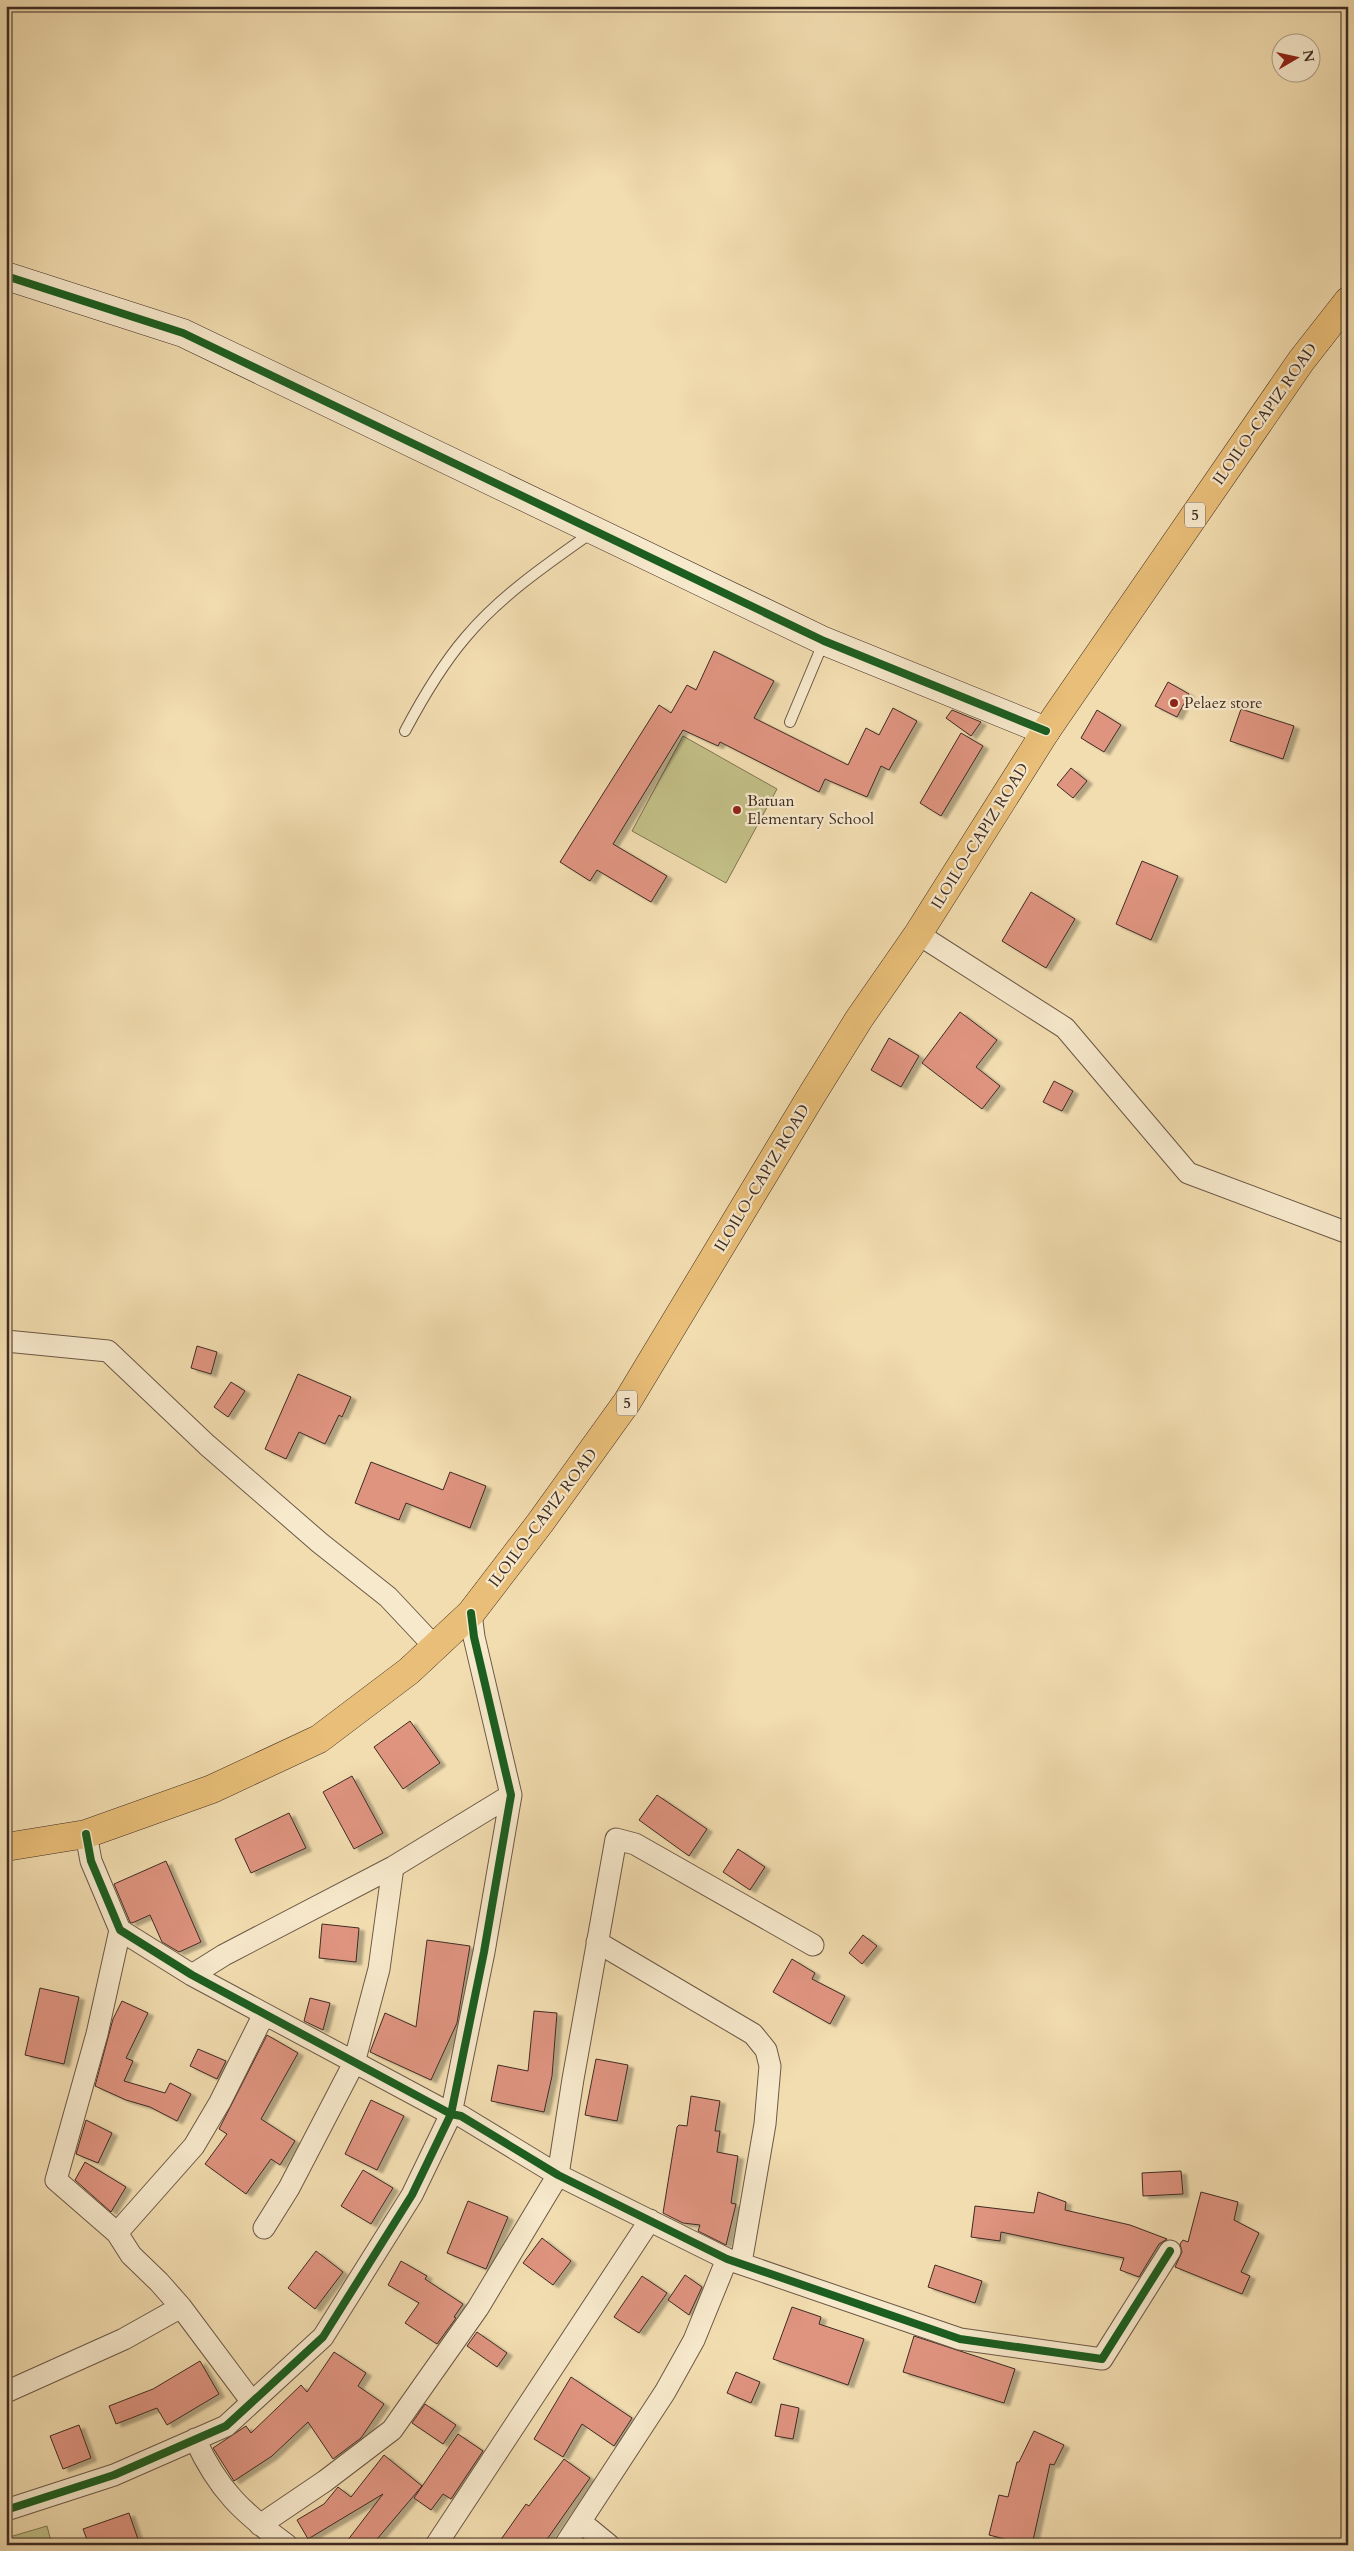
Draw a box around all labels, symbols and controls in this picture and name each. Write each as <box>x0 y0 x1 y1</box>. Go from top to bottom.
north arrow <box>1272 32 1322 82</box>
text: N <box>1298 49 1319 64</box>
street label: ILOILO-CAPIZ ROAD <box>1208 339 1322 489</box>
road number: 5 <box>1185 502 1205 528</box>
place label: Pelaez store <box>1184 692 1263 714</box>
marker: Pelaez store <box>1168 697 1180 709</box>
street label: ILOILO-CAPIZ ROAD <box>926 759 1034 913</box>
place label: Batuan Elementary School <box>747 790 874 830</box>
marker: Batuan Elementary School <box>731 804 743 816</box>
street label: ILOILO-CAPIZ ROAD <box>709 1100 815 1256</box>
road number: 5 <box>617 1390 637 1416</box>
street label: ILOILO-CAPIZ ROAD <box>483 1444 603 1592</box>

